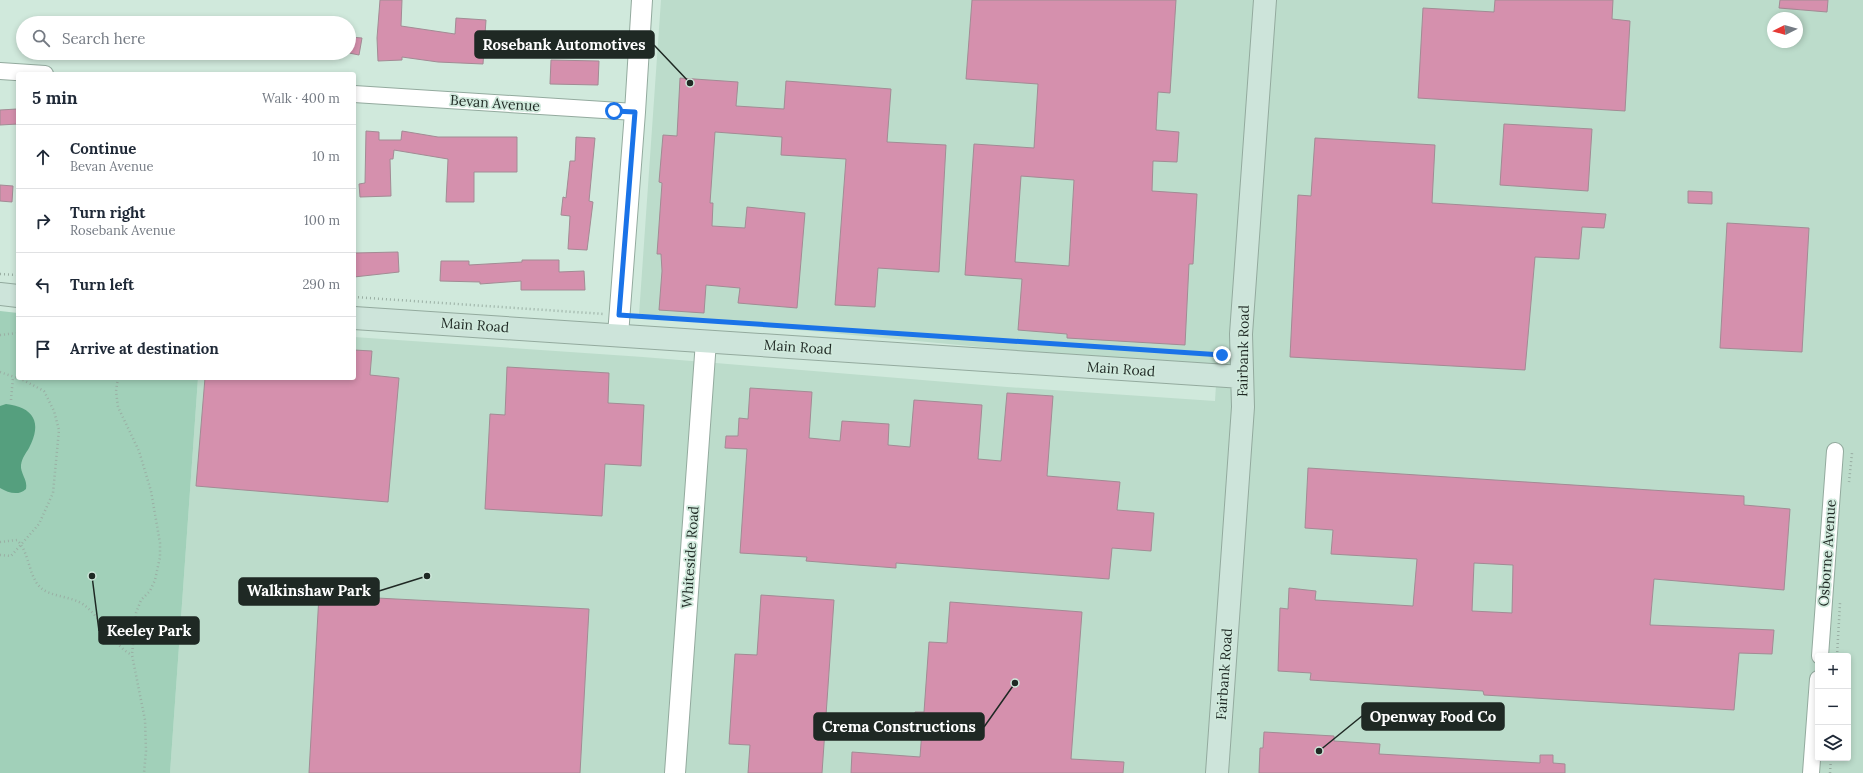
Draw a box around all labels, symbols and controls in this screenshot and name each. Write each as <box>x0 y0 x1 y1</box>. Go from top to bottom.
north arrow <box>1767 12 1803 48</box>
search box <box>16 16 356 60</box>
icon: search <box>30 27 52 49</box>
text: Search here <box>62 29 145 48</box>
callout: Rosebank Automotives <box>475 31 654 58</box>
text: Rosebank Automotives <box>483 35 645 54</box>
text: 5 min <box>32 87 78 109</box>
text: Walk · 400 m <box>262 90 340 107</box>
street label: Bevan Avenue <box>449 91 541 115</box>
route start <box>605 102 623 120</box>
text: Continue <box>70 139 136 158</box>
icon: ahead <box>32 146 54 168</box>
text: 10 m <box>312 148 340 165</box>
text: Bevan Avenue <box>70 158 154 175</box>
text: Turn right <box>70 203 146 222</box>
icon: right <box>32 210 54 232</box>
text: 100 m <box>304 212 340 229</box>
text: Rosebank Avenue <box>70 222 175 239</box>
icon: left <box>32 274 54 296</box>
text: Turn left <box>70 275 134 294</box>
text: 290 m <box>302 276 340 293</box>
street label: Fairbank Road <box>1233 305 1253 397</box>
street label: Main Road <box>440 314 510 336</box>
street label: Main Road <box>763 336 833 358</box>
icon: arrive <box>32 338 54 360</box>
text: Arrive at destination <box>70 339 219 358</box>
route end <box>1213 346 1231 364</box>
street label: Main Road <box>1086 358 1156 380</box>
street label: Osborne Avenue <box>1814 498 1840 607</box>
street label: Whiteside Road <box>677 505 703 609</box>
callout: Walkinshaw Park <box>239 578 379 605</box>
text: Walkinshaw Park <box>247 581 371 600</box>
callout: Keeley Park <box>99 617 199 644</box>
text: Keeley Park <box>107 621 191 640</box>
street label: Fairbank Road <box>1212 628 1236 720</box>
map controls <box>1815 653 1851 761</box>
button: + <box>1815 653 1851 689</box>
button: − <box>1815 689 1851 725</box>
callout: Openway Food Co <box>1362 703 1504 730</box>
text: Openway Food Co <box>1370 707 1497 726</box>
callout: Crema Constructions <box>814 713 984 740</box>
text: Crema Constructions <box>822 717 976 736</box>
button: layers <box>1815 725 1851 761</box>

